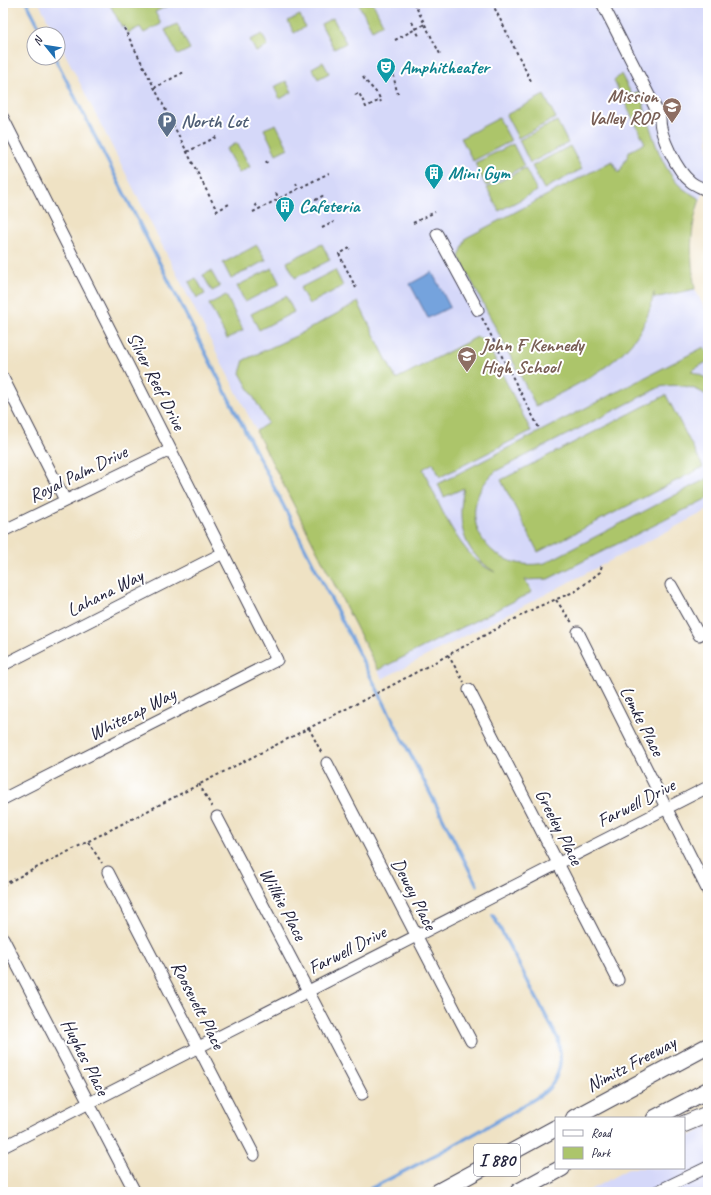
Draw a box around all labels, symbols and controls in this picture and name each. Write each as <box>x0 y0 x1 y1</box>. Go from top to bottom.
north arrow <box>26 26 66 66</box>
text: N <box>30 33 46 47</box>
place label: Amphitheater <box>400 55 491 79</box>
theatre icon: Amphitheater <box>375 56 397 84</box>
place label: Mission Valley ROP <box>588 84 661 130</box>
school or university icon: Mission Valley ROP <box>661 96 683 124</box>
place label: North Lot <box>181 109 249 133</box>
parking icon: North Lot <box>156 110 178 138</box>
place label: Mini Gym <box>448 161 511 185</box>
building icon: Mini Gym <box>423 162 445 190</box>
place label: Cafeteria <box>299 194 361 218</box>
building icon: Cafeteria <box>274 195 296 223</box>
street label: Silver Reef Drive <box>121 328 192 436</box>
place label: John F Kennedy High School <box>479 333 586 379</box>
school or university icon: John F Kennedy High School <box>456 345 478 373</box>
street label: Royal Palm Drive <box>25 439 133 508</box>
street label: Lahana Way <box>63 563 148 622</box>
street label: Whitecap Way <box>85 681 181 746</box>
street label: Lemke Place <box>614 682 671 762</box>
street label: Farwell Drive <box>593 772 681 833</box>
street label: Greeley Place <box>530 785 589 871</box>
street label: Dewey Place <box>386 854 443 936</box>
street label: Willkie Place <box>254 864 313 946</box>
street label: Farwell Drive <box>304 919 392 980</box>
street label: Roosevelt Place <box>166 957 231 1055</box>
street label: Hughes Place <box>55 1014 115 1101</box>
street label: Nimitz Freeway <box>582 1030 681 1098</box>
legend <box>555 1117 685 1169</box>
text: Road <box>591 1125 613 1141</box>
road number: I 880 <box>474 1144 520 1176</box>
text: Park <box>591 1145 612 1161</box>

